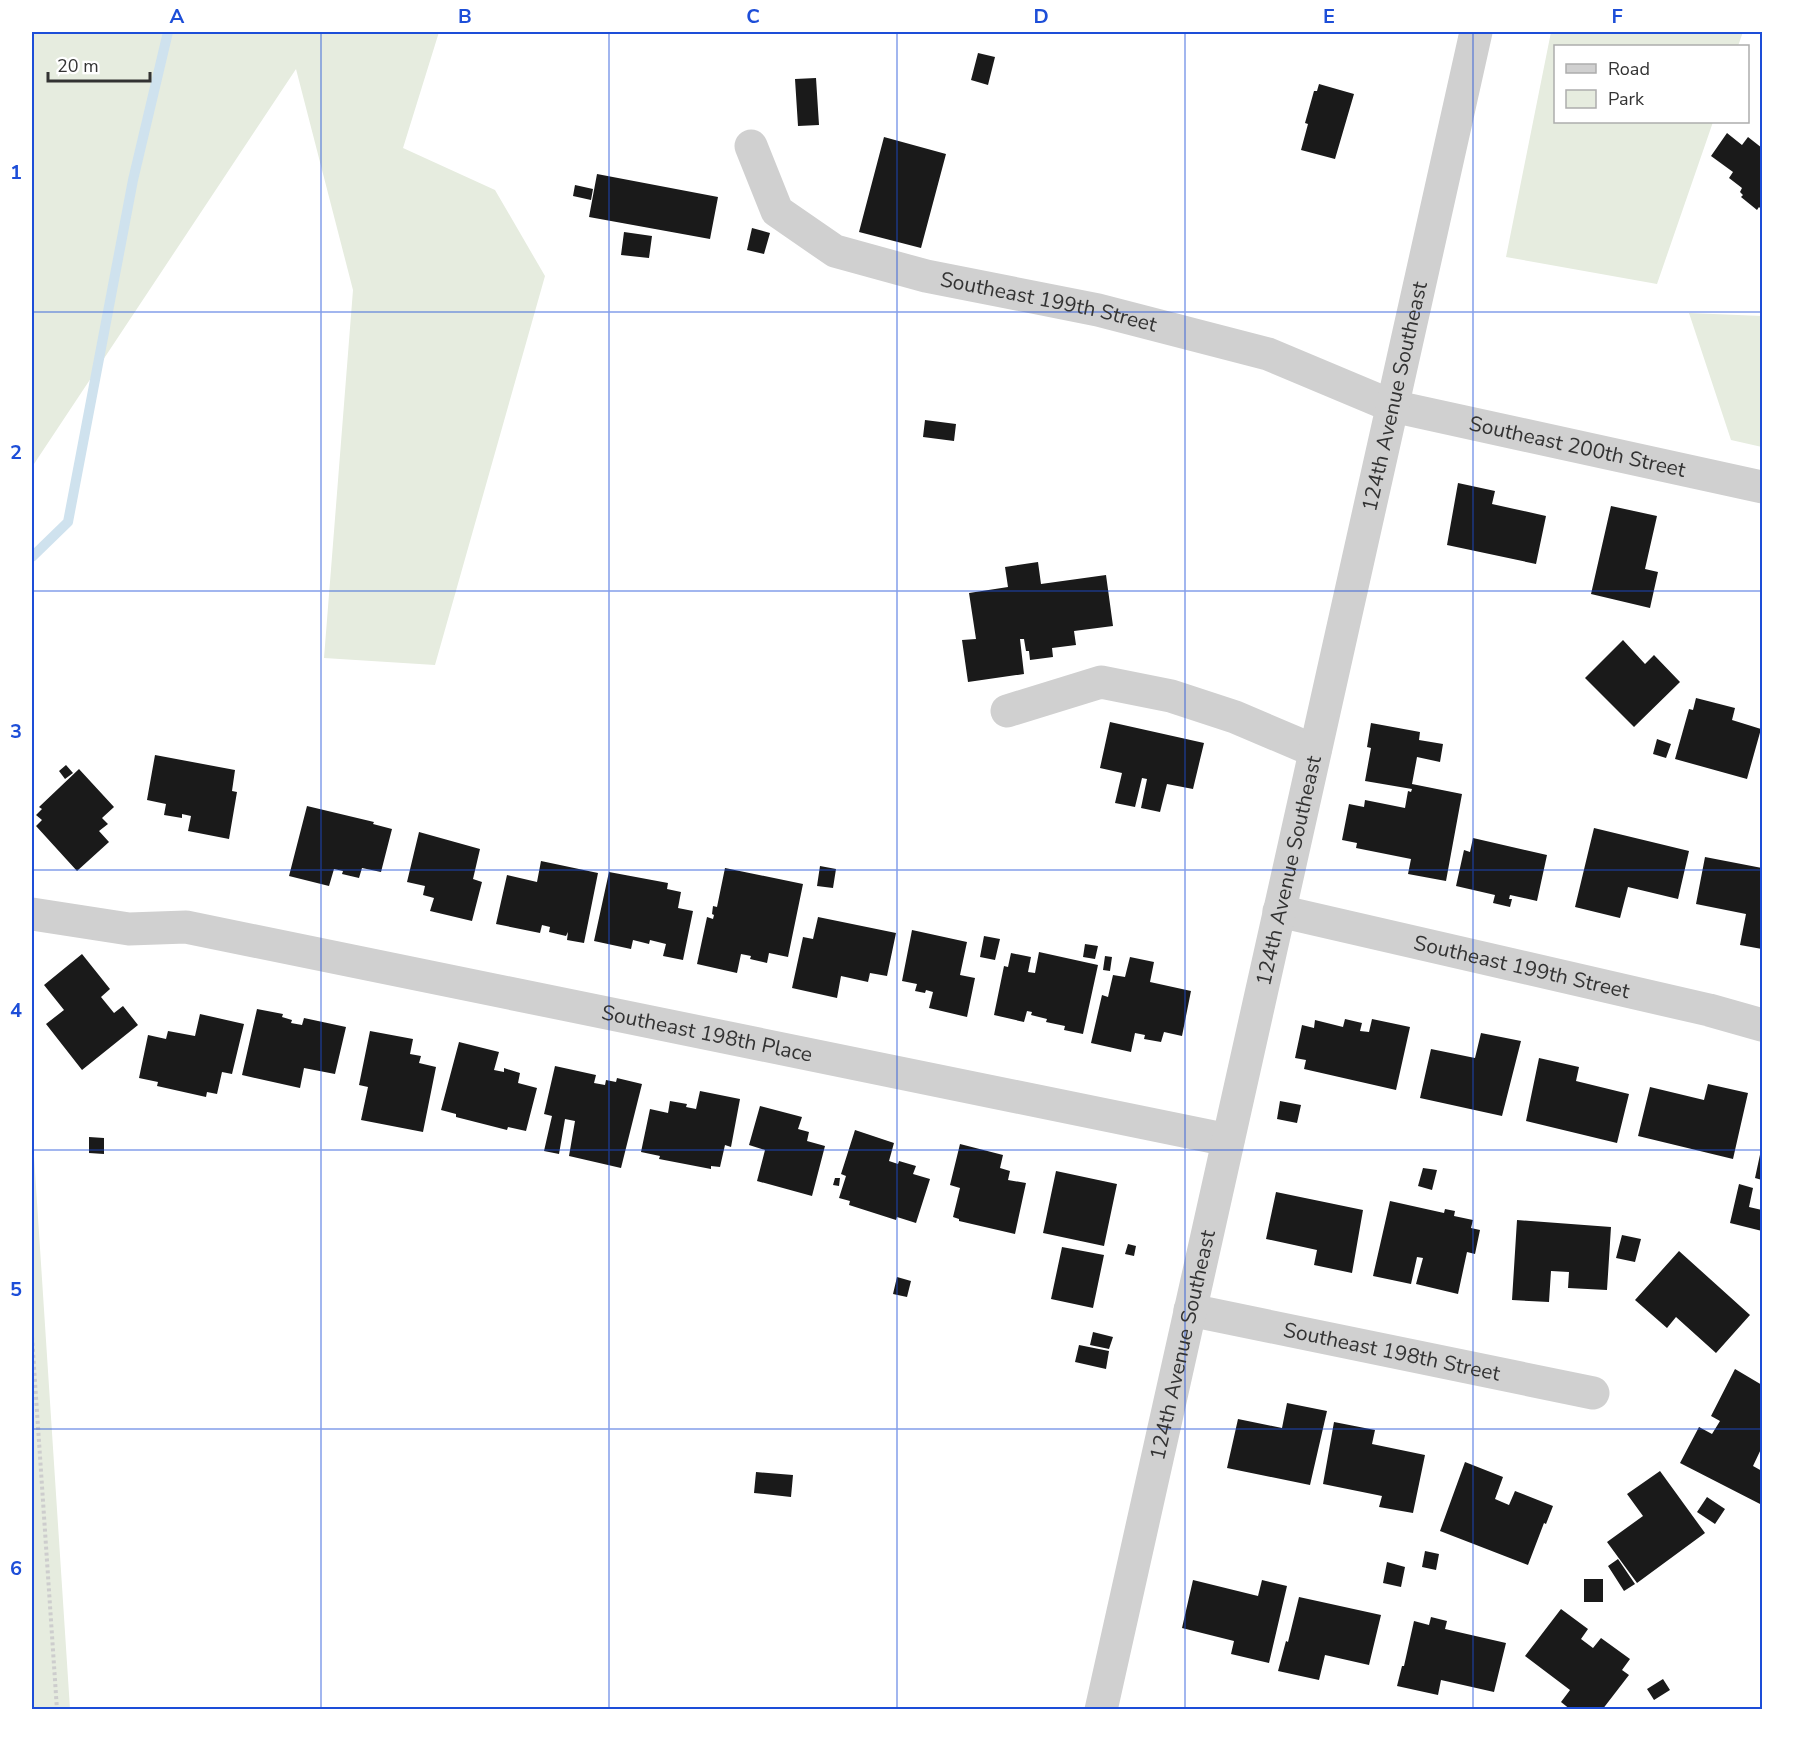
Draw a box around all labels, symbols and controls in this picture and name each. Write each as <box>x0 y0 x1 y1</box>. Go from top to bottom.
text: A <box>170 3 185 30</box>
text: B <box>458 3 472 30</box>
text: C <box>746 3 760 30</box>
text: D <box>1033 3 1049 30</box>
text: E <box>1323 3 1335 30</box>
text: F <box>1611 3 1623 30</box>
scale bar <box>48 45 150 83</box>
legend <box>1554 45 1749 123</box>
text: 20 m <box>57 54 99 78</box>
text: Road <box>1608 57 1650 81</box>
text: Park <box>1608 87 1645 111</box>
text: 1 <box>10 159 22 186</box>
street label: Southeast 199th Street <box>938 265 1160 339</box>
street label: 124th Avenue Southeast <box>1355 278 1434 514</box>
street label: Southeast 200th Street <box>1467 409 1689 484</box>
text: 2 <box>10 439 22 466</box>
text: 3 <box>10 718 22 745</box>
street label: 124th Avenue Southeast <box>1249 752 1328 988</box>
street label: Southeast 199th Street <box>1411 928 1633 1005</box>
text: 4 <box>10 997 22 1024</box>
street label: Southeast 198th Place <box>599 998 815 1069</box>
street label: 124th Avenue Southeast <box>1143 1227 1222 1463</box>
text: 5 <box>10 1276 22 1303</box>
street label: Southeast 198th Street <box>1281 1316 1503 1388</box>
text: 6 <box>10 1555 22 1582</box>

